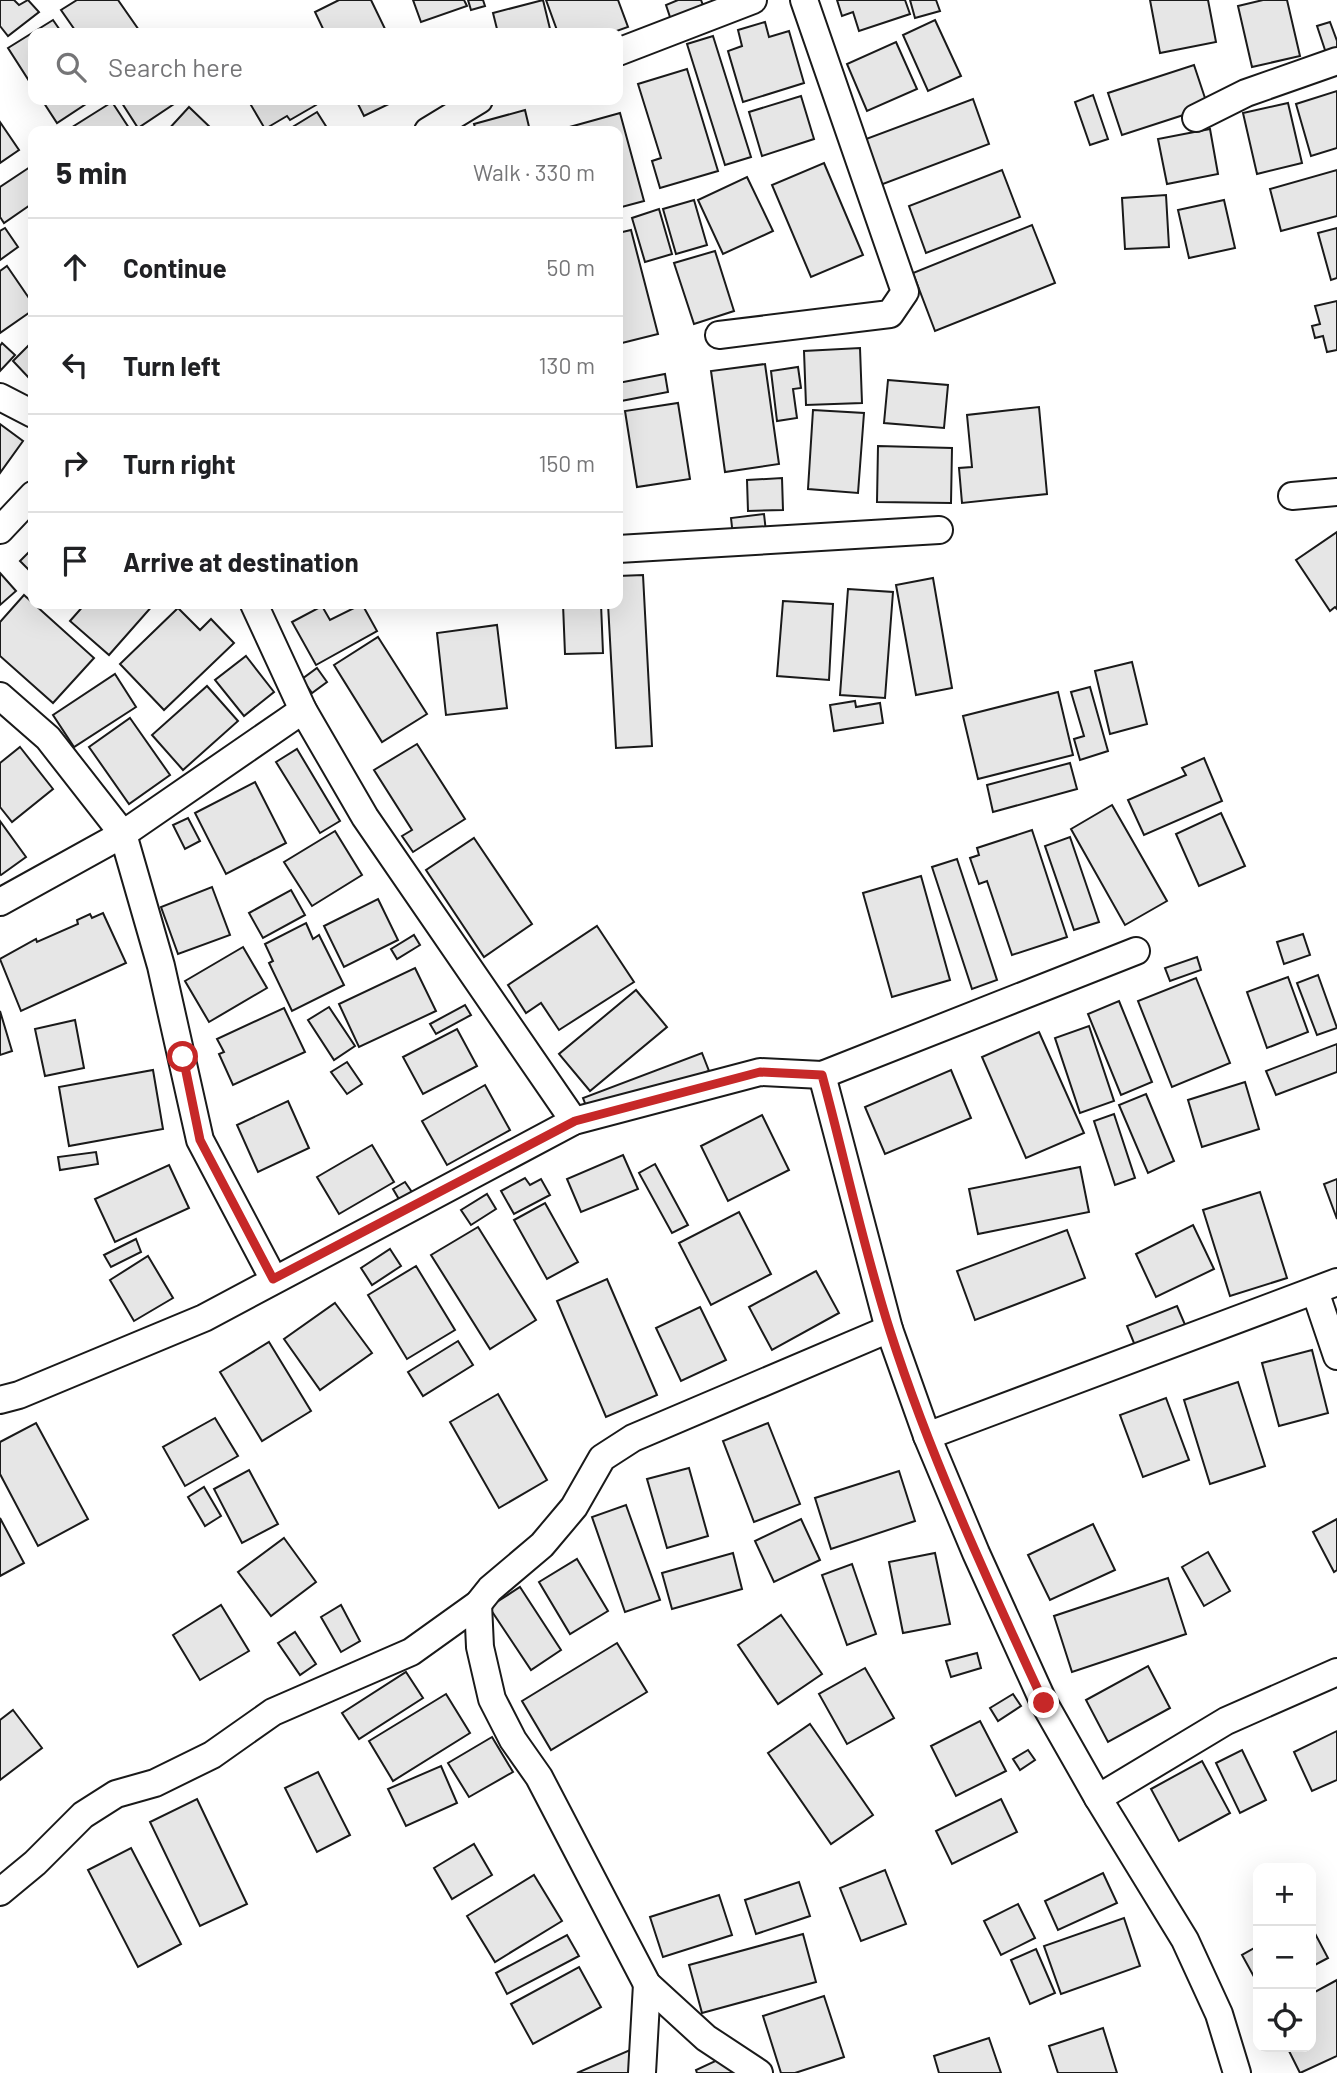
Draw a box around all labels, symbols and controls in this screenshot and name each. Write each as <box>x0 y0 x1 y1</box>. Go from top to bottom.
search box <box>28 28 623 105</box>
icon: search <box>52 48 90 86</box>
text: Search here <box>108 51 243 82</box>
text: 5 min <box>56 154 127 190</box>
text: Walk · 330 m <box>473 158 595 186</box>
icon: ahead <box>56 248 94 286</box>
text: Continue <box>123 252 227 283</box>
text: 50 m <box>547 253 595 281</box>
icon: left <box>56 346 94 384</box>
text: Turn left <box>123 350 221 381</box>
text: 130 m <box>538 351 595 379</box>
icon: right <box>56 444 94 482</box>
text: Turn right <box>123 448 236 479</box>
text: 150 m <box>539 449 595 477</box>
icon: arrive <box>56 542 94 580</box>
text: Arrive at destination <box>123 546 359 577</box>
route start <box>167 1041 198 1072</box>
route end <box>1028 1687 1059 1718</box>
map controls <box>1253 1863 1316 2052</box>
button: + <box>1253 1863 1316 1926</box>
button: − <box>1253 1926 1316 1989</box>
button: locate <box>1253 1989 1316 2052</box>

